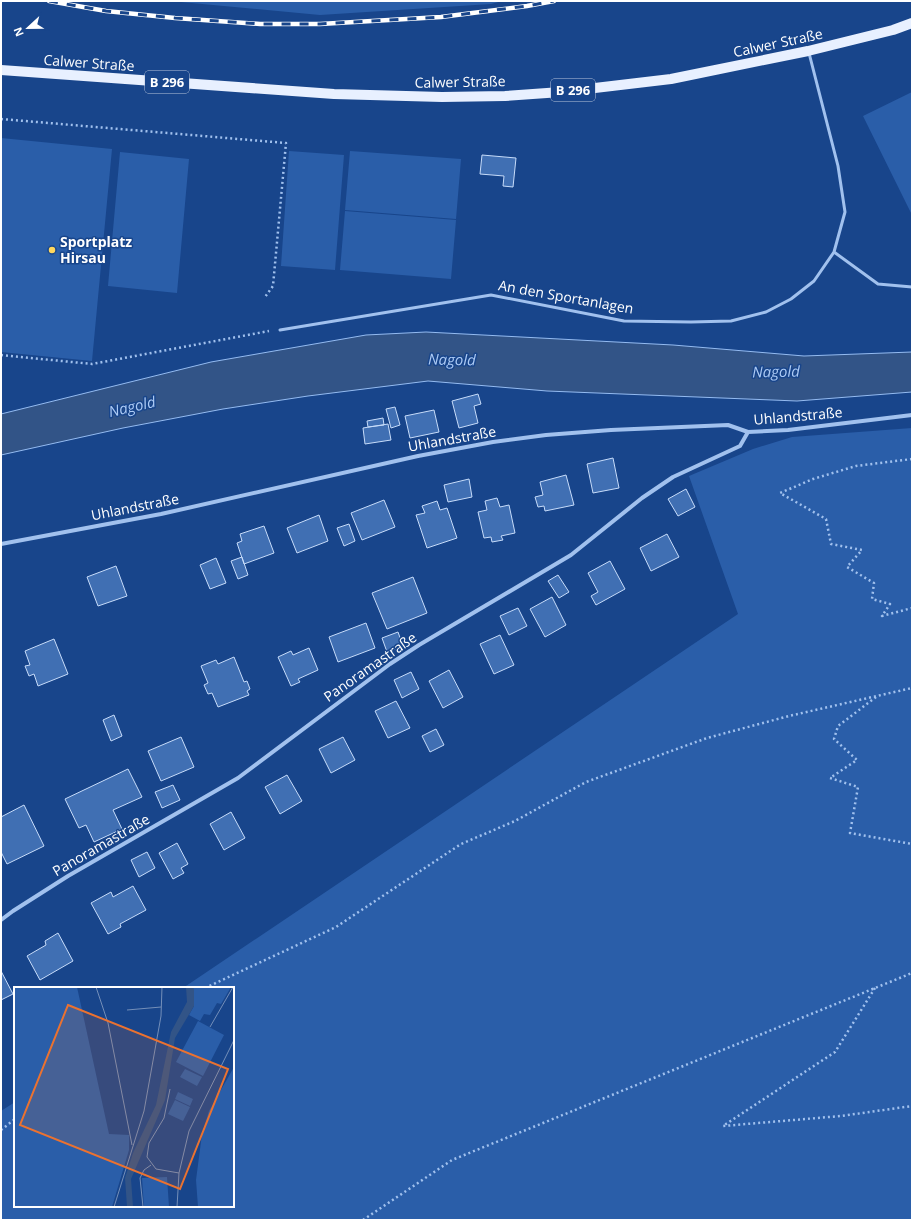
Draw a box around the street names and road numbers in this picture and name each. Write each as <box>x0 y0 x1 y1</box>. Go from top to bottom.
street label: Calwer Straße <box>731 24 824 61</box>
street label: Calwer Straße <box>43 50 135 75</box>
road number: B 296 <box>145 71 189 93</box>
street label: Calwer Straße <box>414 71 506 92</box>
road number: B 296 <box>551 79 595 101</box>
street label: An den Sportanlagen <box>497 275 635 318</box>
street label: Uhlandstraße <box>753 402 843 429</box>
street label: Uhlandstraße <box>406 421 498 456</box>
street label: Uhlandstraße <box>89 489 181 524</box>
street label: Panoramastraße <box>320 627 420 706</box>
street label: Panoramastraße <box>49 809 153 880</box>

